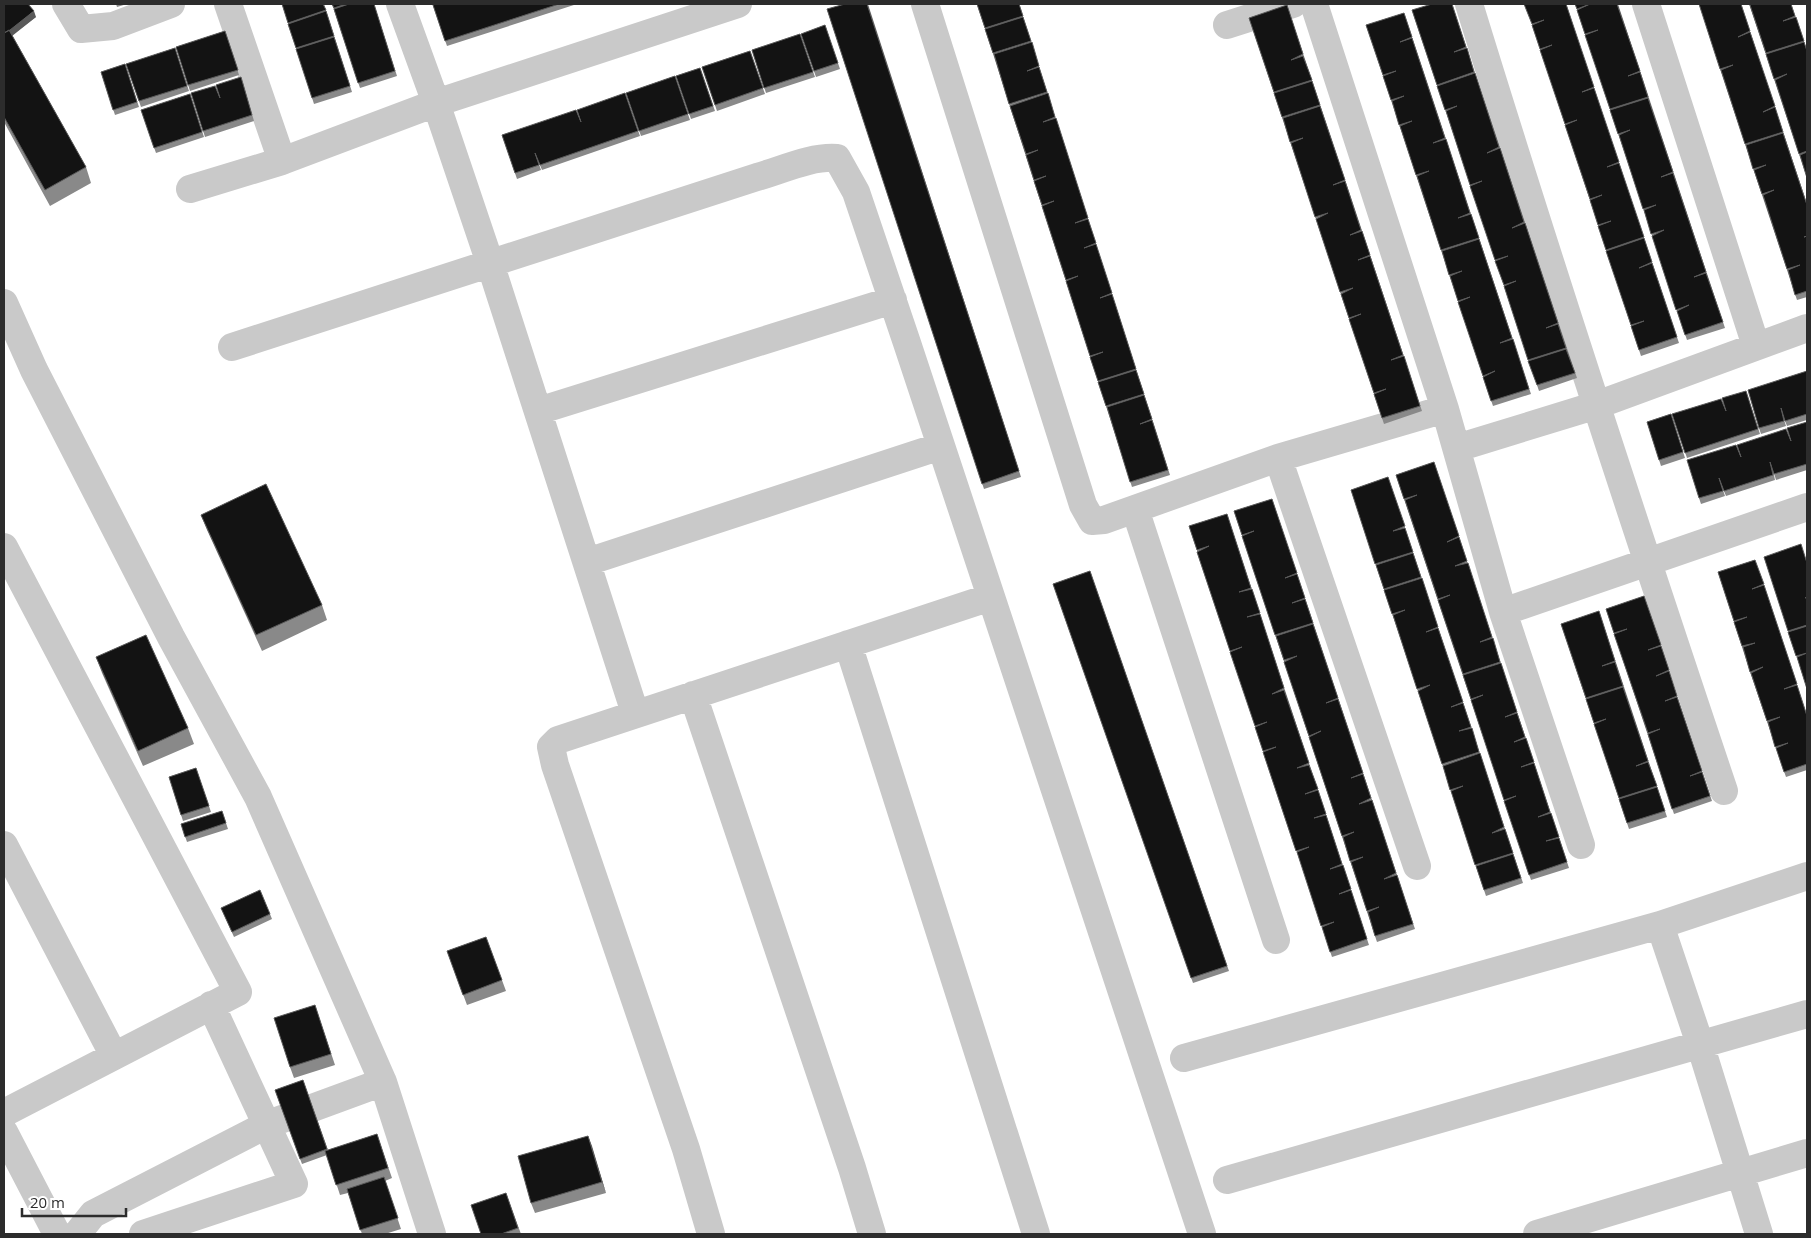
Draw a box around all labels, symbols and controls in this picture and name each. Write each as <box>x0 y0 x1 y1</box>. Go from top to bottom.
scale bar <box>22 1186 126 1218</box>
text: 20 m <box>30 1192 65 1212</box>

